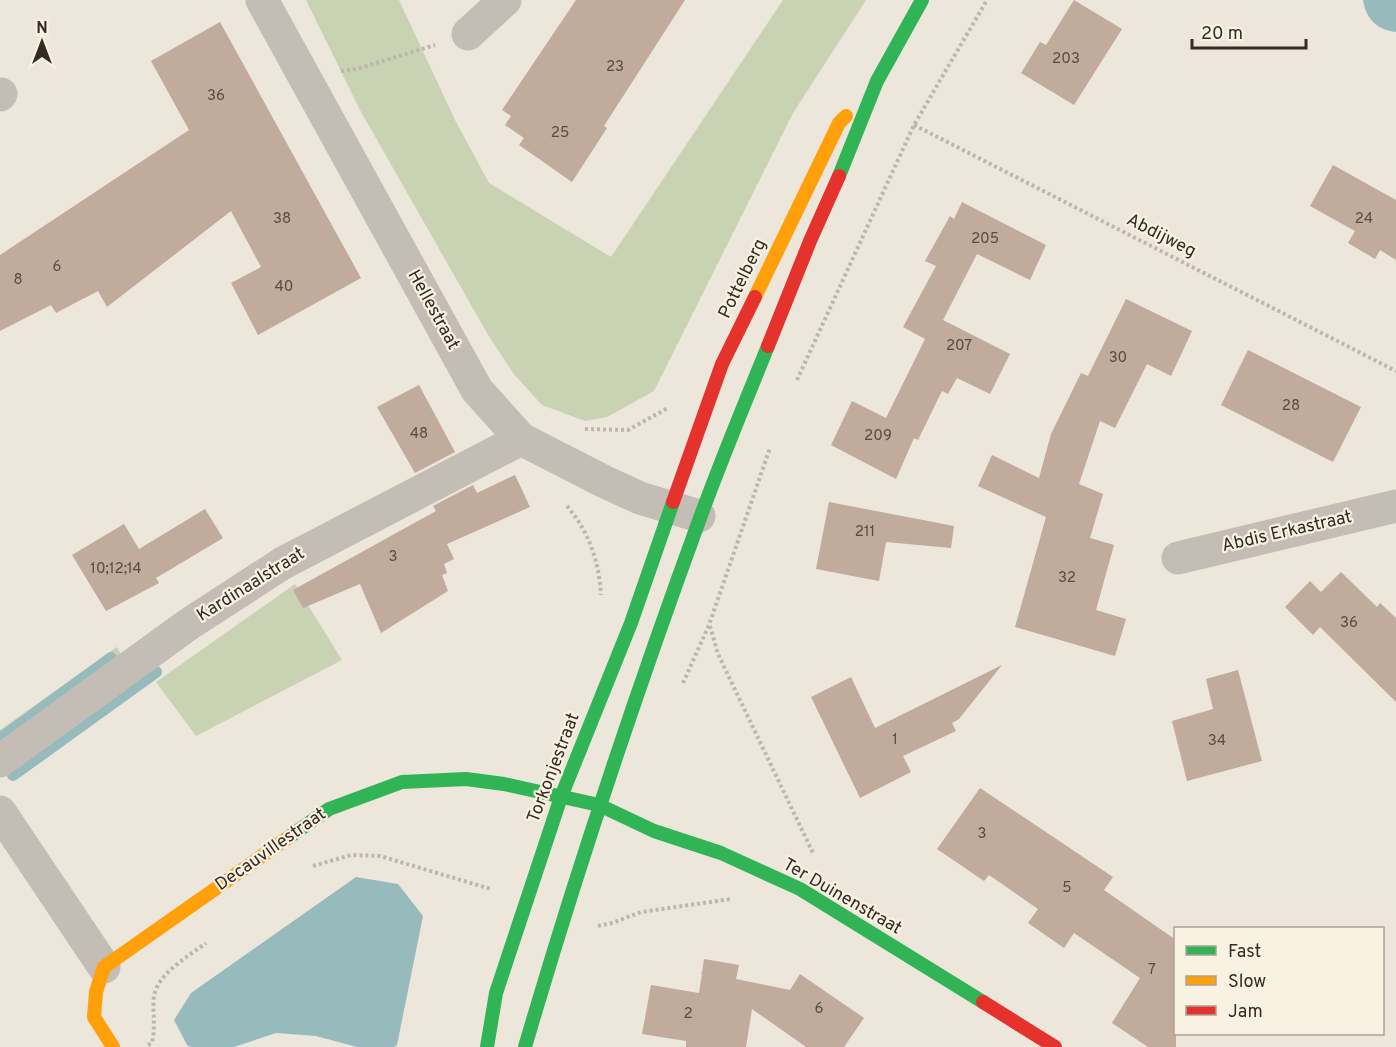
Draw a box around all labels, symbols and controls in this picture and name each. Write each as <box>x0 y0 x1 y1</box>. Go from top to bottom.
north arrow <box>12 12 72 72</box>
scale bar <box>1192 12 1306 50</box>
text: N <box>36 19 48 39</box>
text: 20 m <box>1201 23 1243 46</box>
house number: 203 <box>1052 50 1080 69</box>
house number: 23 <box>606 58 624 77</box>
house number: 36 <box>207 87 225 106</box>
house number: 25 <box>551 124 569 143</box>
street label: Abdijweg <box>1122 209 1200 263</box>
house number: 38 <box>273 210 291 229</box>
house number: 24 <box>1355 210 1373 229</box>
house number: 205 <box>971 230 999 249</box>
street label: Pottelberg <box>714 235 772 323</box>
house number: 6 <box>53 258 62 277</box>
street label: Hellestraat <box>402 266 464 354</box>
house number: 8 <box>13 271 23 290</box>
house number: 40 <box>275 278 293 297</box>
house number: 207 <box>946 337 972 356</box>
house number: 30 <box>1109 349 1127 368</box>
house number: 28 <box>1282 397 1300 416</box>
house number: 48 <box>410 425 428 444</box>
house number: 209 <box>864 427 892 446</box>
street label: Abdis Erkastraat <box>1220 506 1354 558</box>
house number: 211 <box>855 523 875 542</box>
street label: Kardinaalstraat <box>193 543 309 627</box>
house number: 3 <box>388 548 398 567</box>
house number: 10;12;14 <box>90 560 142 579</box>
house number: 32 <box>1058 569 1076 588</box>
house number: 36 <box>1340 614 1358 633</box>
street label: Torkonjestraat <box>522 710 586 826</box>
house number: 1 <box>892 731 898 750</box>
house number: 34 <box>1208 732 1226 751</box>
street label: Decauvillestraat <box>211 803 331 897</box>
house number: 3 <box>977 825 987 844</box>
street label: Ter Duinenstraat <box>778 854 906 940</box>
house number: 5 <box>1062 879 1072 898</box>
legend <box>1174 927 1384 1035</box>
text: Fast <box>1228 941 1261 964</box>
house number: 7 <box>1148 961 1156 980</box>
text: Slow <box>1228 971 1266 994</box>
house number: 6 <box>815 1000 824 1019</box>
text: Jam <box>1228 1001 1263 1024</box>
house number: 2 <box>683 1005 693 1024</box>

